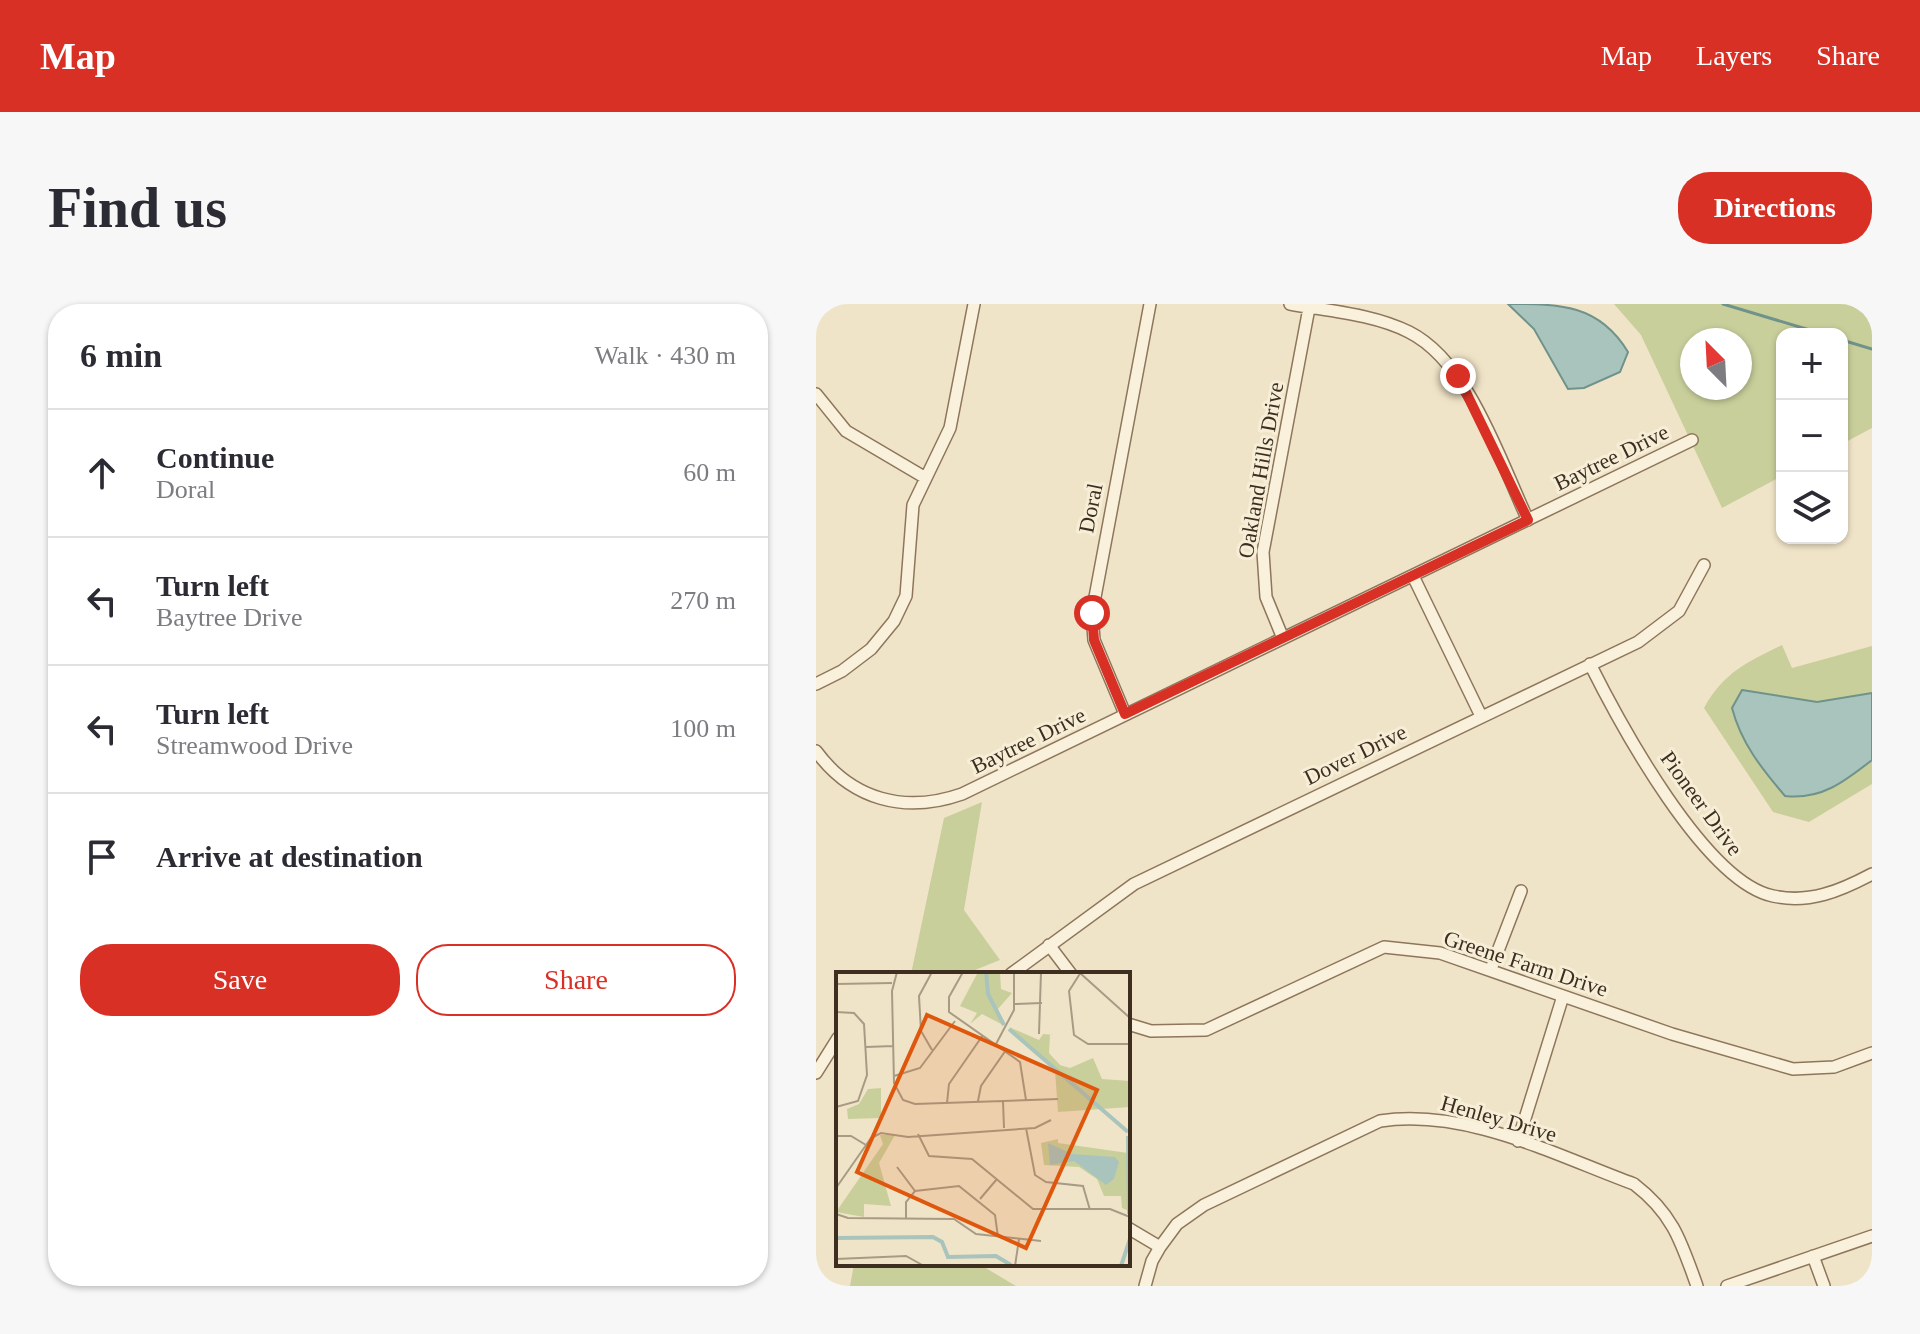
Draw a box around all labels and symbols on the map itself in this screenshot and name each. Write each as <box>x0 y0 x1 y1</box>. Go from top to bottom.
north arrow <box>1680 328 1752 400</box>
route end <box>1440 358 1476 394</box>
street label: Oakland Hills Drive <box>1233 380 1288 560</box>
street label: Baytree Drive <box>1550 419 1672 496</box>
street label: Doral <box>1073 481 1108 535</box>
route start <box>1074 595 1110 631</box>
street label: Baytree Drive <box>967 702 1089 779</box>
street label: Dover Drive <box>1300 719 1410 790</box>
street label: Pioneer Drive <box>1655 746 1748 860</box>
street label: Greene Farm Drive <box>1441 925 1611 1002</box>
inset map <box>836 972 1130 1266</box>
street label: Henley Drive <box>1438 1090 1560 1147</box>

